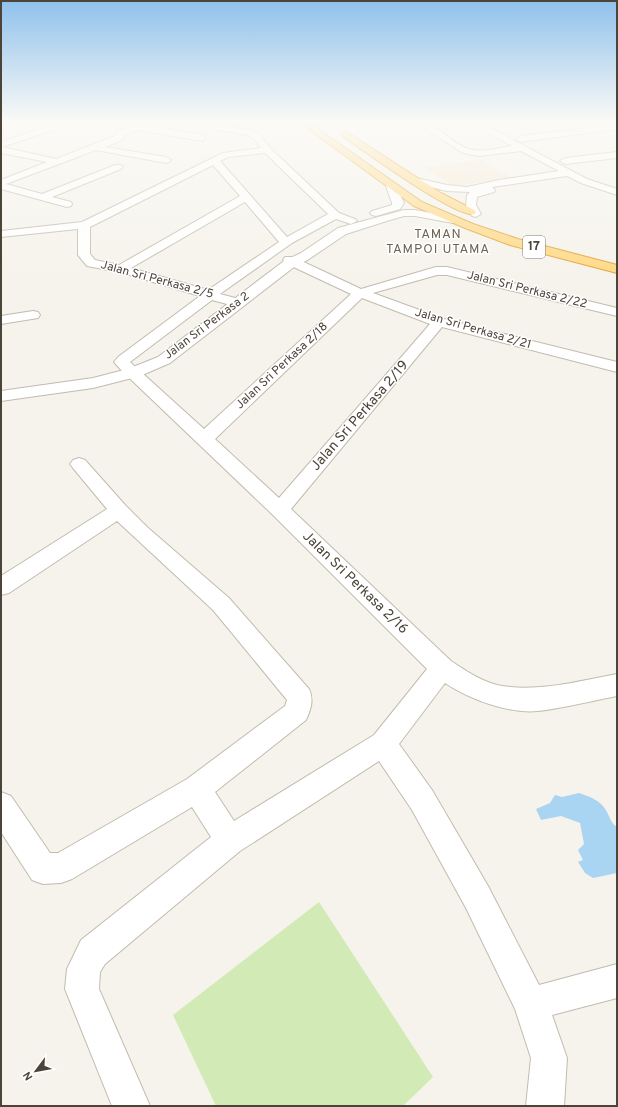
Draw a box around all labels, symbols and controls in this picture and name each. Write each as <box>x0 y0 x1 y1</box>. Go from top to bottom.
district label: TAMAN TAMPOI UTAMA <box>386 227 490 258</box>
road number: 17 <box>523 236 545 258</box>
street label: Jalan Sri Perkasa 2/5 <box>99 257 215 303</box>
street label: Jalan Sri Perkasa 2/22 <box>465 267 589 313</box>
street label: Jalan Sri Perkasa 2 <box>161 289 253 363</box>
street label: Jalan Sri Perkasa 2/21 <box>413 305 533 353</box>
street label: Jalan Sri Perkasa 2/18 <box>232 319 332 413</box>
street label: Jalan Sri Perkasa 2/19 <box>308 357 412 475</box>
street label: Jalan Sri Perkasa 2/16 <box>299 528 411 638</box>
north arrow <box>16 1051 56 1091</box>
text: N <box>20 1069 36 1083</box>

